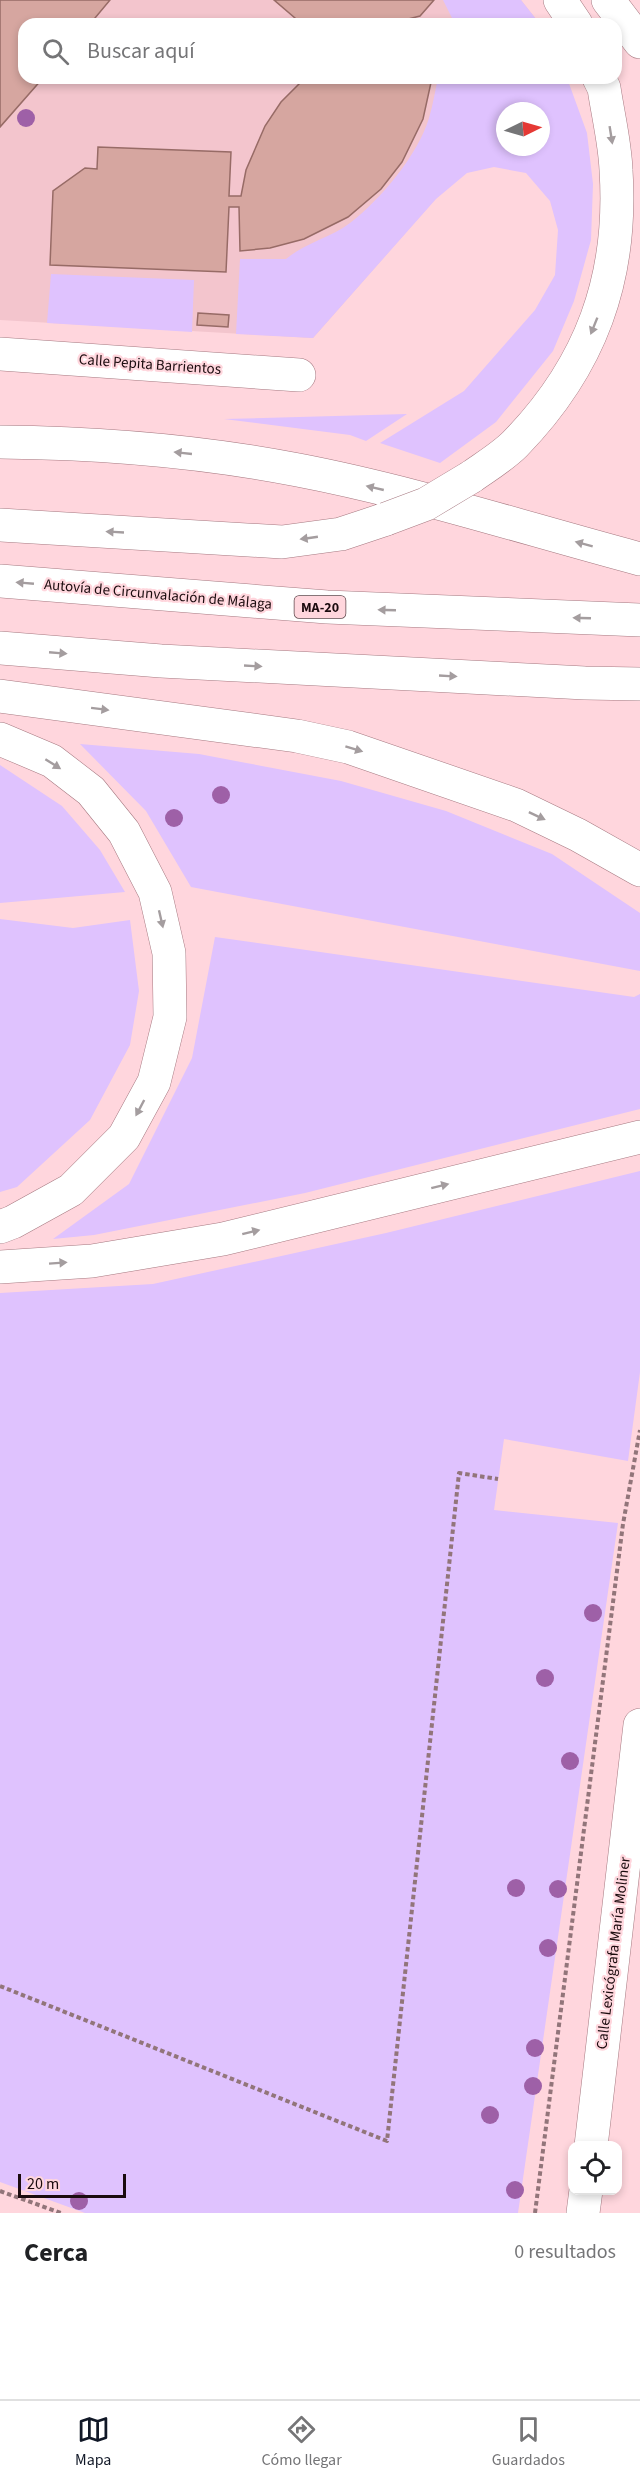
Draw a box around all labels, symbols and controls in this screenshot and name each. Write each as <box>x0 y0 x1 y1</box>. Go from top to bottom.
search box <box>18 18 622 84</box>
icon: search <box>39 35 72 68</box>
text: Buscar aquí <box>87 35 195 67</box>
north arrow <box>496 102 550 156</box>
one-way arrow <box>607 126 616 145</box>
one-way arrow <box>589 318 599 336</box>
street label: Calle Pepita Barrientos <box>78 349 222 380</box>
one-way arrow <box>174 448 193 458</box>
one-way arrow <box>366 482 384 492</box>
one-way arrow <box>105 527 124 536</box>
one-way arrow <box>299 533 318 542</box>
one-way arrow <box>574 539 592 548</box>
street label: Autovía de Circunvalación de Málaga <box>43 574 273 615</box>
one-way arrow <box>15 578 34 588</box>
road number: MA-20 <box>294 596 346 618</box>
one-way arrow <box>377 605 396 614</box>
one-way arrow <box>572 613 591 623</box>
one-way arrow <box>49 648 68 657</box>
one-way arrow <box>243 661 262 670</box>
one-way arrow <box>438 672 457 681</box>
one-way arrow <box>90 705 109 714</box>
one-way arrow <box>345 745 363 754</box>
one-way arrow <box>45 758 61 769</box>
one-way arrow <box>529 811 546 820</box>
one-way arrow <box>157 910 167 928</box>
one-way arrow <box>135 1100 145 1117</box>
one-way arrow <box>431 1180 449 1190</box>
one-way arrow <box>241 1227 260 1237</box>
one-way arrow <box>49 1259 68 1268</box>
street label: Calle Lexicógrafa María Moliner <box>591 1855 636 2050</box>
map controls <box>568 2141 622 2195</box>
button: locate <box>568 2141 622 2195</box>
scale bar <box>18 2171 126 2198</box>
text: 20 m <box>27 2173 59 2195</box>
text: Cerca <box>24 2234 88 2271</box>
text: 0 resultados <box>514 2238 616 2266</box>
tab: Mapa <box>75 2413 111 2471</box>
tab: Cómo llegar <box>261 2413 342 2471</box>
tab: Guardados <box>492 2413 565 2471</box>

